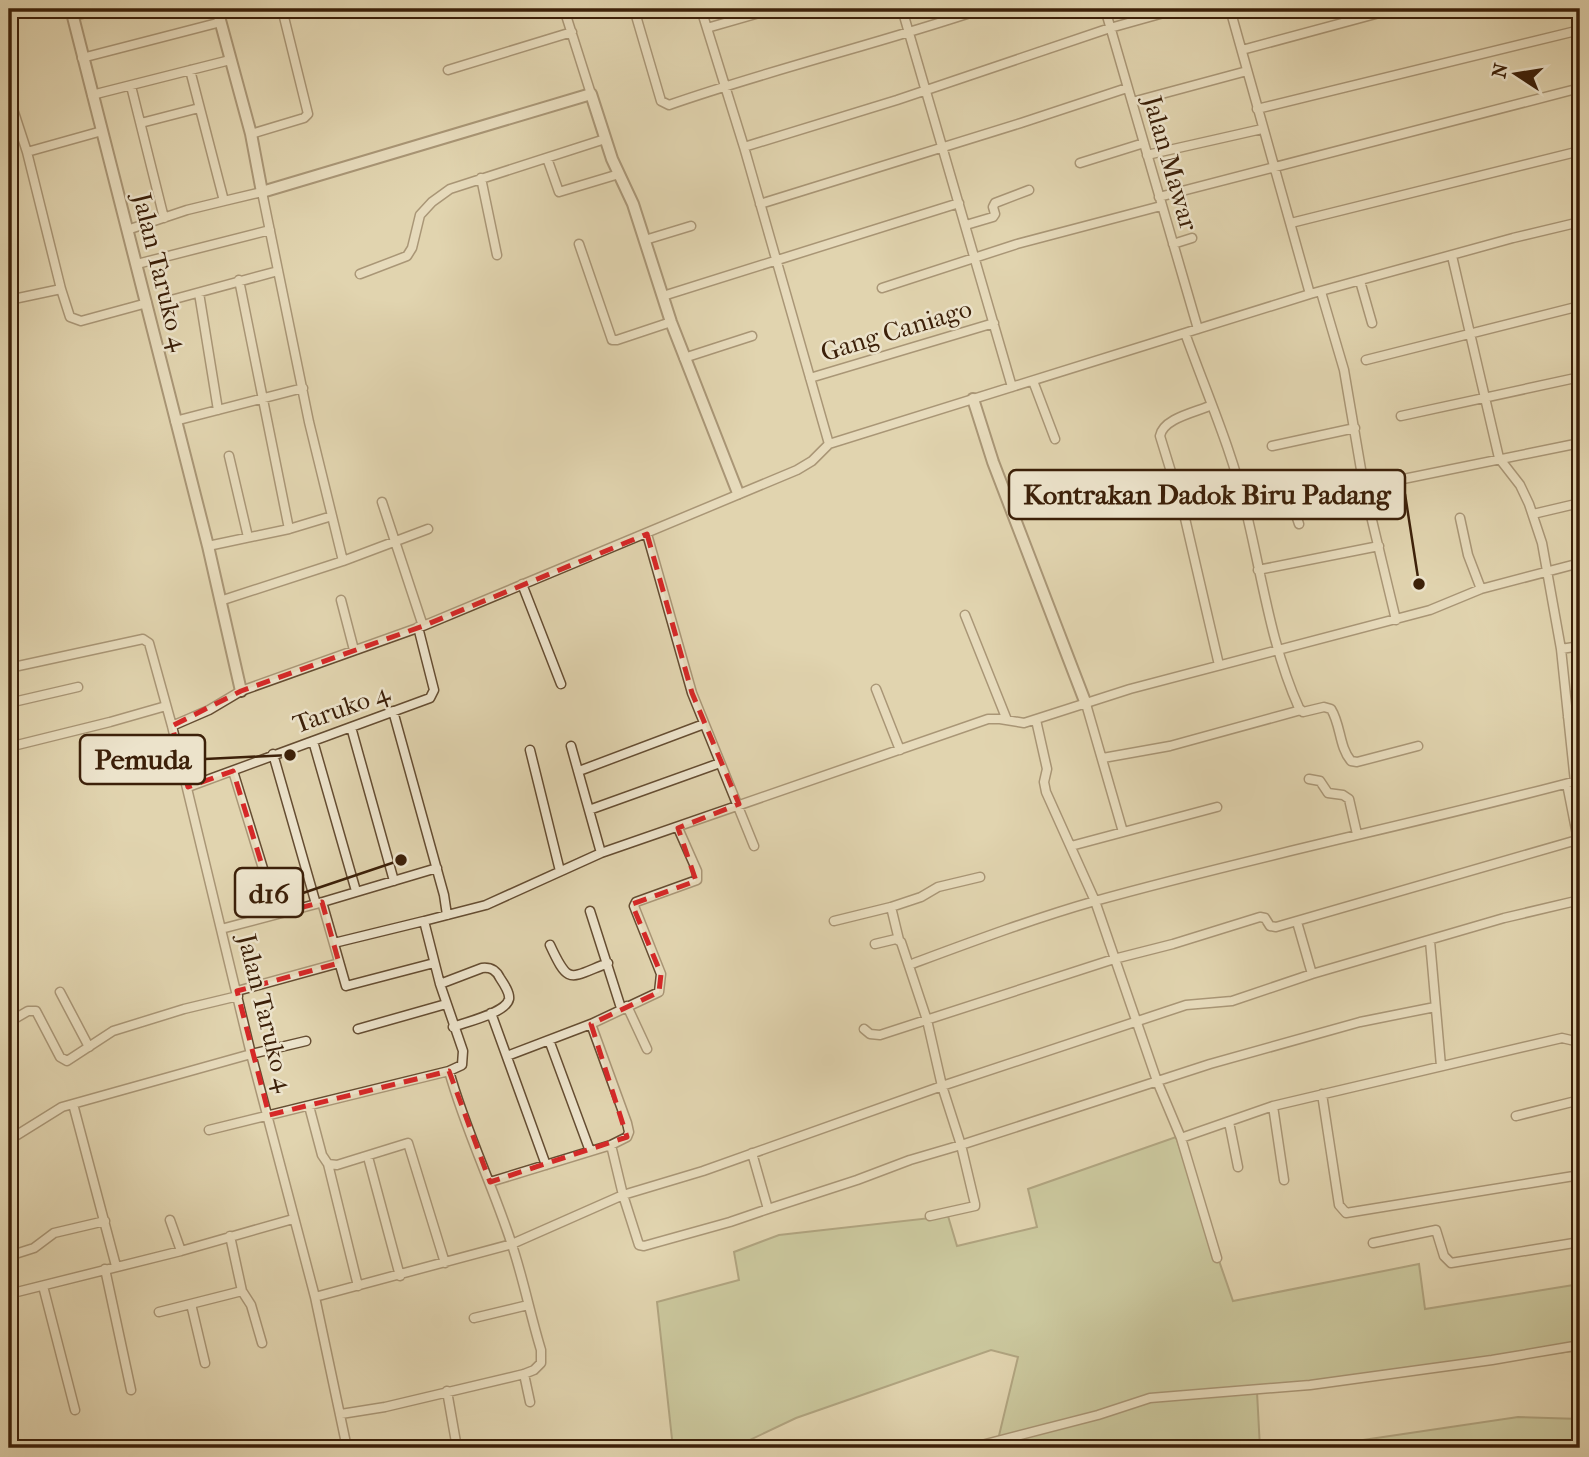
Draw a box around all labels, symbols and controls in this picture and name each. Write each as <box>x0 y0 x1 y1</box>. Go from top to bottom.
north arrow <box>1480 38 1550 108</box>
text: N <box>1488 61 1513 80</box>
street label: Jalan Mawar <box>1136 90 1205 234</box>
street label: Jalan Taruko 4 <box>125 188 195 355</box>
street label: Gang Caniago <box>817 293 975 368</box>
callout: Kontrakan Dadok Biru Padang <box>1009 470 1405 519</box>
text: Kontrakan Dadok Biru Padang <box>1023 478 1392 511</box>
street label: Taruko 4 <box>289 677 394 740</box>
callout: Pemuda <box>80 735 205 784</box>
text: Pemuda <box>94 743 193 776</box>
callout: d16 <box>235 868 303 917</box>
text: d16 <box>249 877 290 910</box>
street label: Jalan Taruko 4 <box>230 929 300 1096</box>

